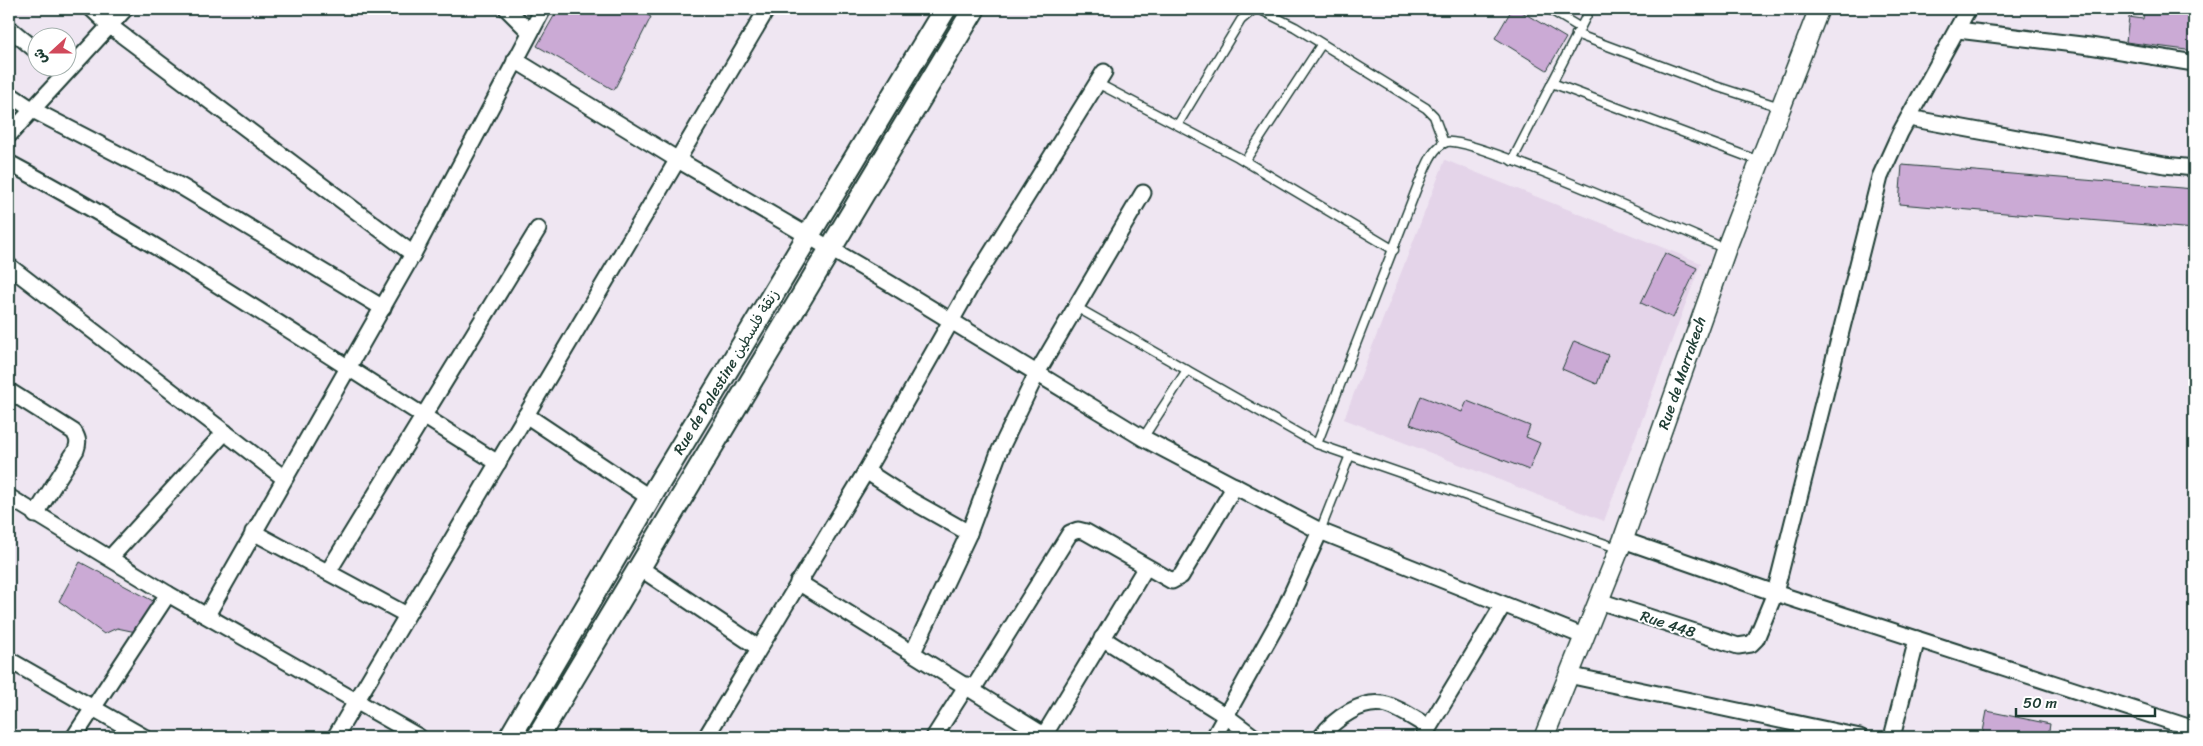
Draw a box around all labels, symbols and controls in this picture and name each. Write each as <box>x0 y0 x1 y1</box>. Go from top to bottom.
north arrow <box>28 28 78 78</box>
text: ش <box>26 45 55 68</box>
street label: Rue de Palestine زنقة فلسطين <box>666 284 786 460</box>
street label: Rue de Marrakech <box>1651 313 1714 433</box>
street label: Rue 448 <box>1637 603 1699 645</box>
scale bar <box>2016 686 2154 718</box>
text: 50 m <box>2023 690 2058 716</box>

